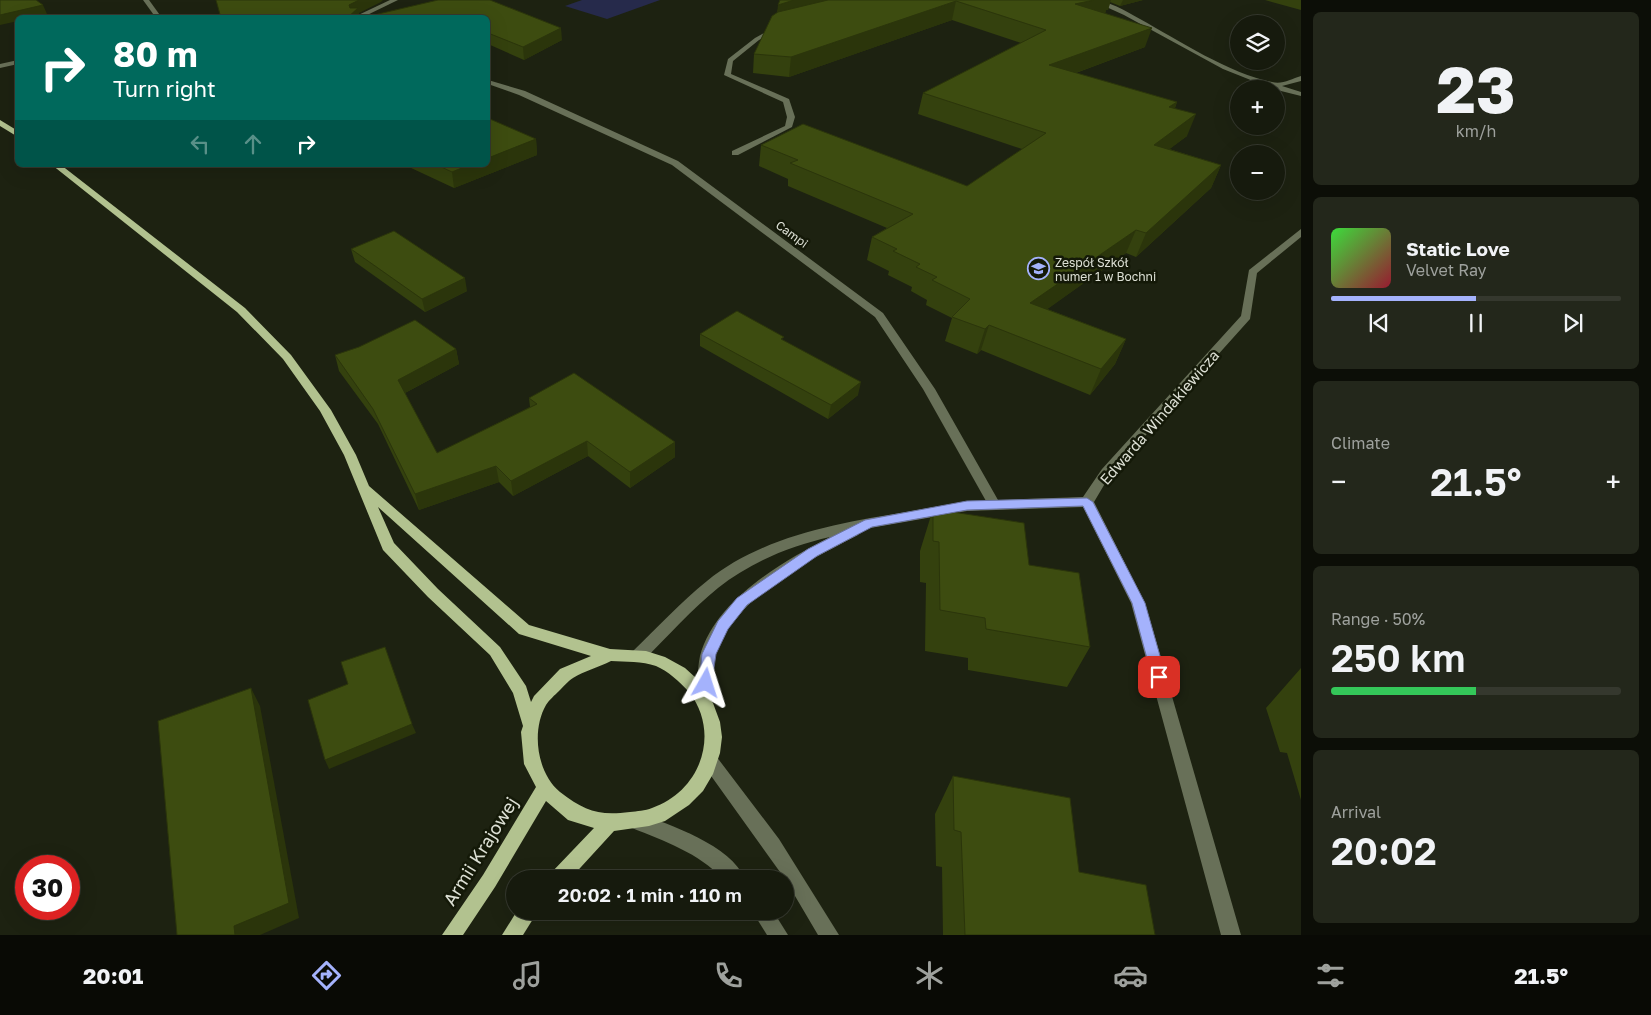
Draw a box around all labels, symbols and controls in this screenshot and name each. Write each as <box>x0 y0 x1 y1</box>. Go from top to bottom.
map controls <box>1230 15 1285 200</box>
button: layers <box>1230 15 1285 70</box>
text: 80 m <box>113 33 198 75</box>
icon: right <box>30 35 95 100</box>
text: 23 <box>1436 49 1516 127</box>
text: Turn right <box>113 75 216 102</box>
button: + <box>1230 80 1285 135</box>
text: km/h <box>1456 121 1496 141</box>
icon: left <box>186 130 214 158</box>
icon: ahead <box>239 130 267 158</box>
icon: right <box>292 130 320 158</box>
button: − <box>1230 145 1285 200</box>
street label: Campi <box>773 217 811 251</box>
text: Static Love <box>1406 237 1510 260</box>
place label: Zespół Szkół numer 1 w Bochni <box>1055 255 1156 284</box>
school or university icon: Zespół Szkół numer 1 w Bochni <box>1027 257 1051 281</box>
text: Velvet Ray <box>1406 260 1487 280</box>
icon: previous <box>1365 309 1393 337</box>
icon: pause <box>1462 309 1490 337</box>
icon: next <box>1559 309 1587 337</box>
street label: Edwarda Windakiewicza <box>1096 346 1222 488</box>
text: Climate <box>1331 433 1390 453</box>
text: 21.5° <box>1430 459 1522 504</box>
text: − <box>1331 465 1346 498</box>
text: + <box>1606 465 1621 498</box>
text: Range · 50% <box>1331 609 1425 629</box>
text: 250 km <box>1331 635 1465 680</box>
position arrow <box>679 656 731 708</box>
pin <box>1138 656 1180 698</box>
icon: arrive <box>1145 663 1173 691</box>
street label: Armii Krajowej <box>438 793 522 909</box>
text: Arrival <box>1331 802 1381 822</box>
text: 20:02 <box>1331 828 1437 873</box>
speed limit sign: 30 <box>15 855 80 920</box>
text: 20:02 · 1 min · 110 m <box>558 883 742 906</box>
icon: directions <box>309 958 344 993</box>
icon: music <box>510 958 545 993</box>
icon: phone <box>711 958 746 993</box>
icon: climate <box>912 958 947 993</box>
icon: car <box>1113 958 1148 993</box>
icon: filters <box>1313 958 1348 993</box>
text: 20:01 <box>83 962 143 989</box>
text: 21.5° <box>1514 962 1568 989</box>

